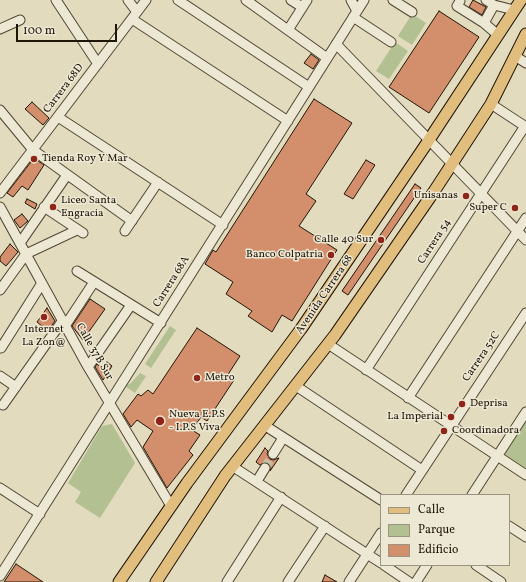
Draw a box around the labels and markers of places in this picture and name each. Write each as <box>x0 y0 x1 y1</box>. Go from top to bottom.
place label: Tienda Roy Y Mar <box>42 152 128 166</box>
marker: Tienda Roy Y Mar <box>29 154 39 164</box>
place label: Unisanas <box>414 189 458 203</box>
marker: Unisanas <box>461 191 471 201</box>
place label: Liceo Santa Engracia <box>61 194 116 220</box>
place label: Super C <box>469 201 507 215</box>
marker: Liceo Santa Engracia <box>48 202 58 212</box>
marker: Super C <box>510 203 520 213</box>
place label: Calle 40 Sur <box>314 233 373 247</box>
marker: Calle 40 Sur <box>376 235 386 245</box>
place label: Banco Colpatria <box>246 248 323 262</box>
marker: Banco Colpatria <box>326 250 336 260</box>
marker: Internet La Zon@ <box>39 312 49 322</box>
place label: Internet La Zon@ <box>22 323 66 349</box>
place label: Metro <box>205 371 235 385</box>
marker: Metro <box>192 373 202 383</box>
place label: Deprisa <box>470 397 508 411</box>
marker: Deprisa <box>457 399 467 409</box>
place label: Nueva E.P.S - I.P.S Viva <box>169 408 225 434</box>
place label: La Imperial <box>387 410 443 424</box>
marker: La Imperial <box>446 412 456 422</box>
marker: Nueva E.P.S - I.P.S Viva <box>154 415 166 427</box>
place label: Coordinadora <box>452 424 519 438</box>
marker: Coordinadora <box>439 426 449 436</box>

